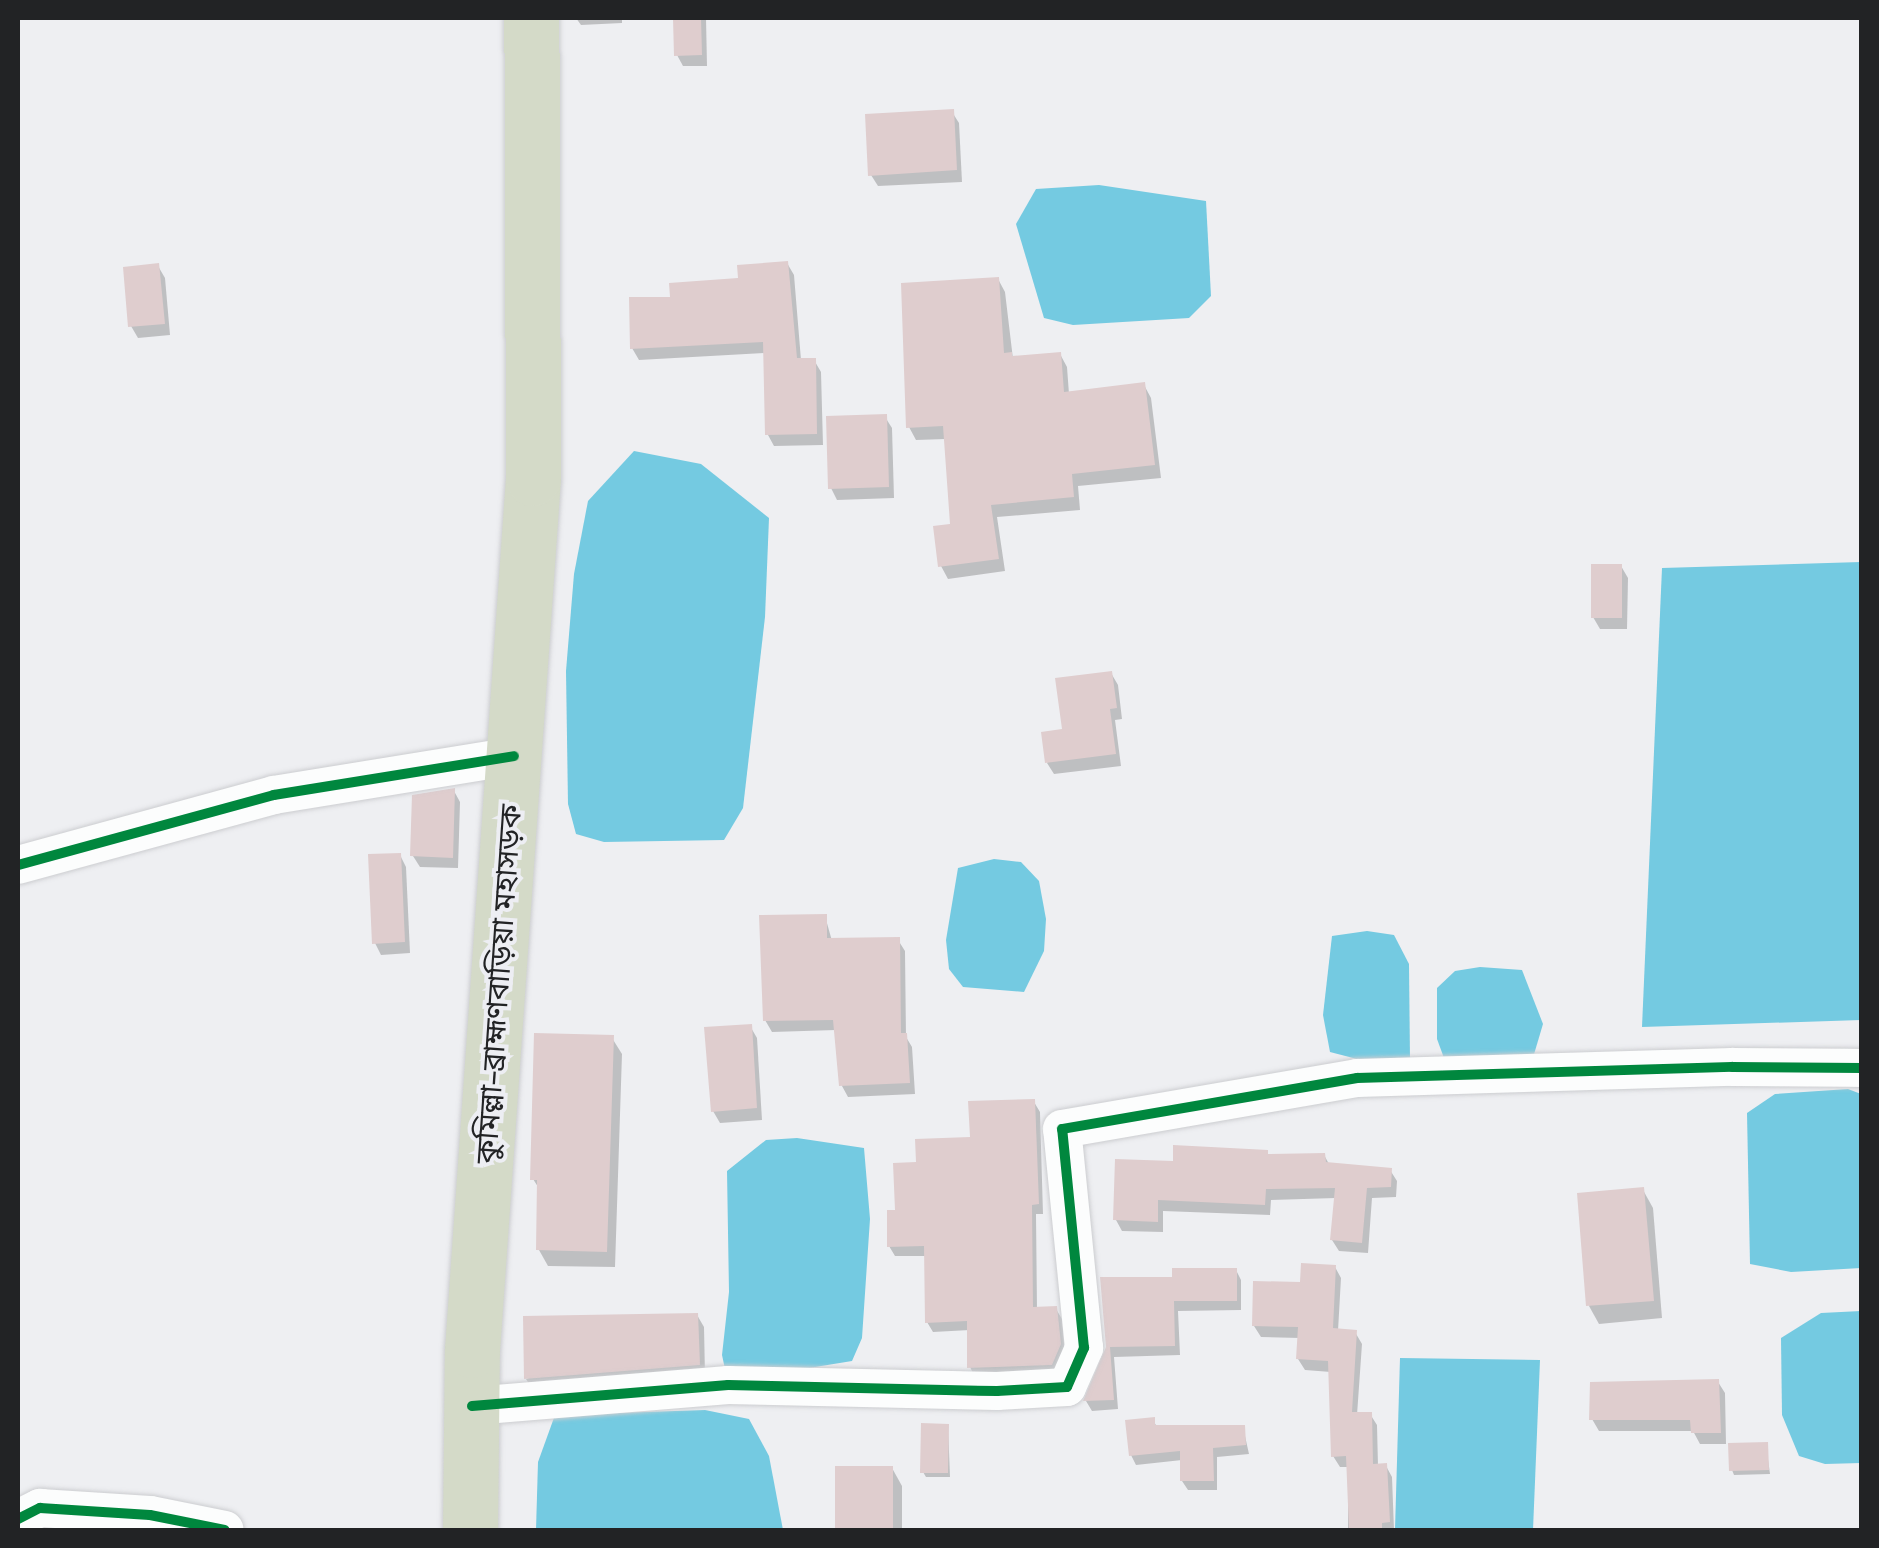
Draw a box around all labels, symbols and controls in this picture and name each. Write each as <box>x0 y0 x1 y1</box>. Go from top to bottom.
street label: কুমিল্লা–ব্রাহ্মণবাড়িয়া মহাসড়ক <box>467 803 529 1165</box>

